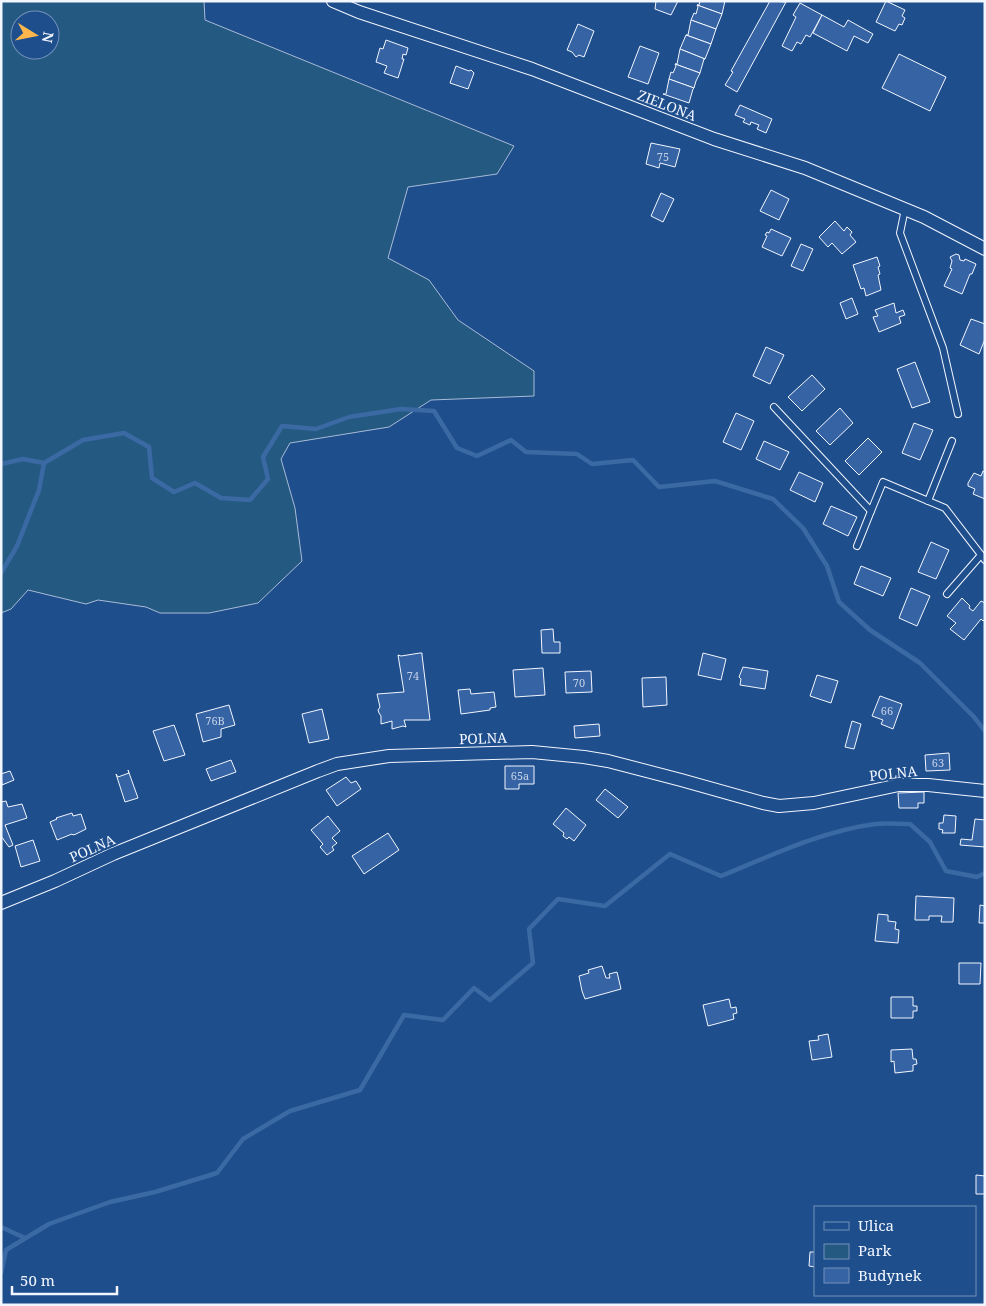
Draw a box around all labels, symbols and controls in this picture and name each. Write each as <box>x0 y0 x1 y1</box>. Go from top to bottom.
north arrow <box>10 10 60 60</box>
text: N <box>38 30 59 44</box>
street label: ZIELONA <box>635 85 699 125</box>
house number: 75 <box>657 149 669 164</box>
house number: 74 <box>407 668 419 683</box>
house number: 70 <box>573 675 585 690</box>
house number: 66 <box>881 703 893 718</box>
house number: 76B <box>205 713 225 728</box>
street label: POLNA <box>459 728 508 748</box>
house number: 63 <box>932 755 944 770</box>
street label: POLNA <box>868 761 918 785</box>
house number: 65a <box>511 768 529 783</box>
street label: POLNA <box>66 829 118 866</box>
legend <box>814 1206 976 1296</box>
text: Ulica <box>858 1215 894 1235</box>
text: Park <box>858 1240 892 1260</box>
scale bar <box>12 1264 118 1296</box>
text: Budynek <box>858 1265 922 1285</box>
text: 50 m <box>20 1270 55 1290</box>

